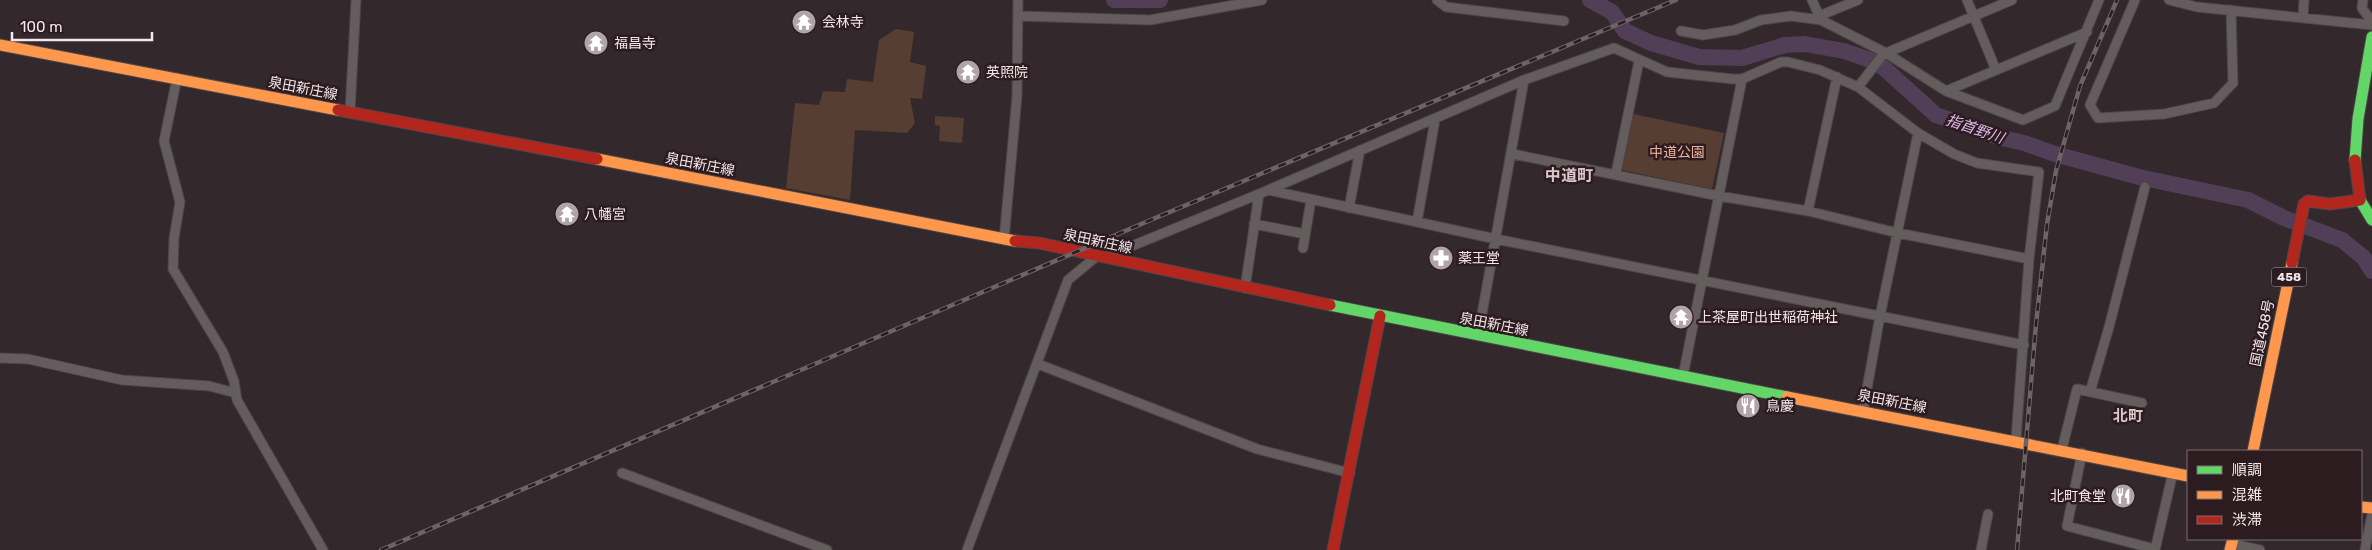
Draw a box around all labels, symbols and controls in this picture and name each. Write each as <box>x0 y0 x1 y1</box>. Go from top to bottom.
temple icon: 会林寺 <box>791 9 817 35</box>
scale bar <box>12 10 152 42</box>
place label: 会林寺 <box>822 14 864 31</box>
text: 100 m <box>20 18 62 36</box>
temple icon: 福昌寺 <box>583 30 609 56</box>
place label: 福昌寺 <box>614 35 656 52</box>
temple icon: 英照院 <box>955 59 981 85</box>
place label: 英照院 <box>986 64 1028 81</box>
street label: 泉田新庄線 <box>267 73 339 104</box>
water label: 指首野川 <box>1944 111 2008 148</box>
park label: 中道公園 <box>1649 144 1705 161</box>
street label: 泉田新庄線 <box>664 149 736 180</box>
district label: 中道町 <box>1545 166 1593 185</box>
temple icon: 八幡宮 <box>554 201 580 227</box>
place label: 八幡宮 <box>584 206 626 223</box>
street label: 泉田新庄線 <box>1062 226 1134 257</box>
pharmacy icon: 薬王堂 <box>1428 245 1454 271</box>
place label: 薬王堂 <box>1458 250 1500 267</box>
road number: 458 <box>2272 268 2306 286</box>
street label: 国道458号 <box>2247 298 2278 368</box>
temple icon: 上茶屋町出世稲荷神社 <box>1668 304 1694 330</box>
street label: 泉田新庄線 <box>1458 309 1530 340</box>
place label: 上茶屋町出世稲荷神社 <box>1698 309 1838 326</box>
street label: 泉田新庄線 <box>1856 386 1928 417</box>
restaurant icon: 鳥慶 <box>1735 393 1761 419</box>
place label: 鳥慶 <box>1766 398 1794 415</box>
district label: 北町 <box>2113 407 2143 425</box>
legend <box>2187 450 2362 540</box>
text: 順調 <box>2232 461 2262 479</box>
restaurant icon: 北町食堂 <box>2110 483 2136 509</box>
text: 混雑 <box>2232 486 2262 504</box>
place label: 北町食堂 <box>2050 488 2106 505</box>
text: 渋滞 <box>2232 511 2262 529</box>

